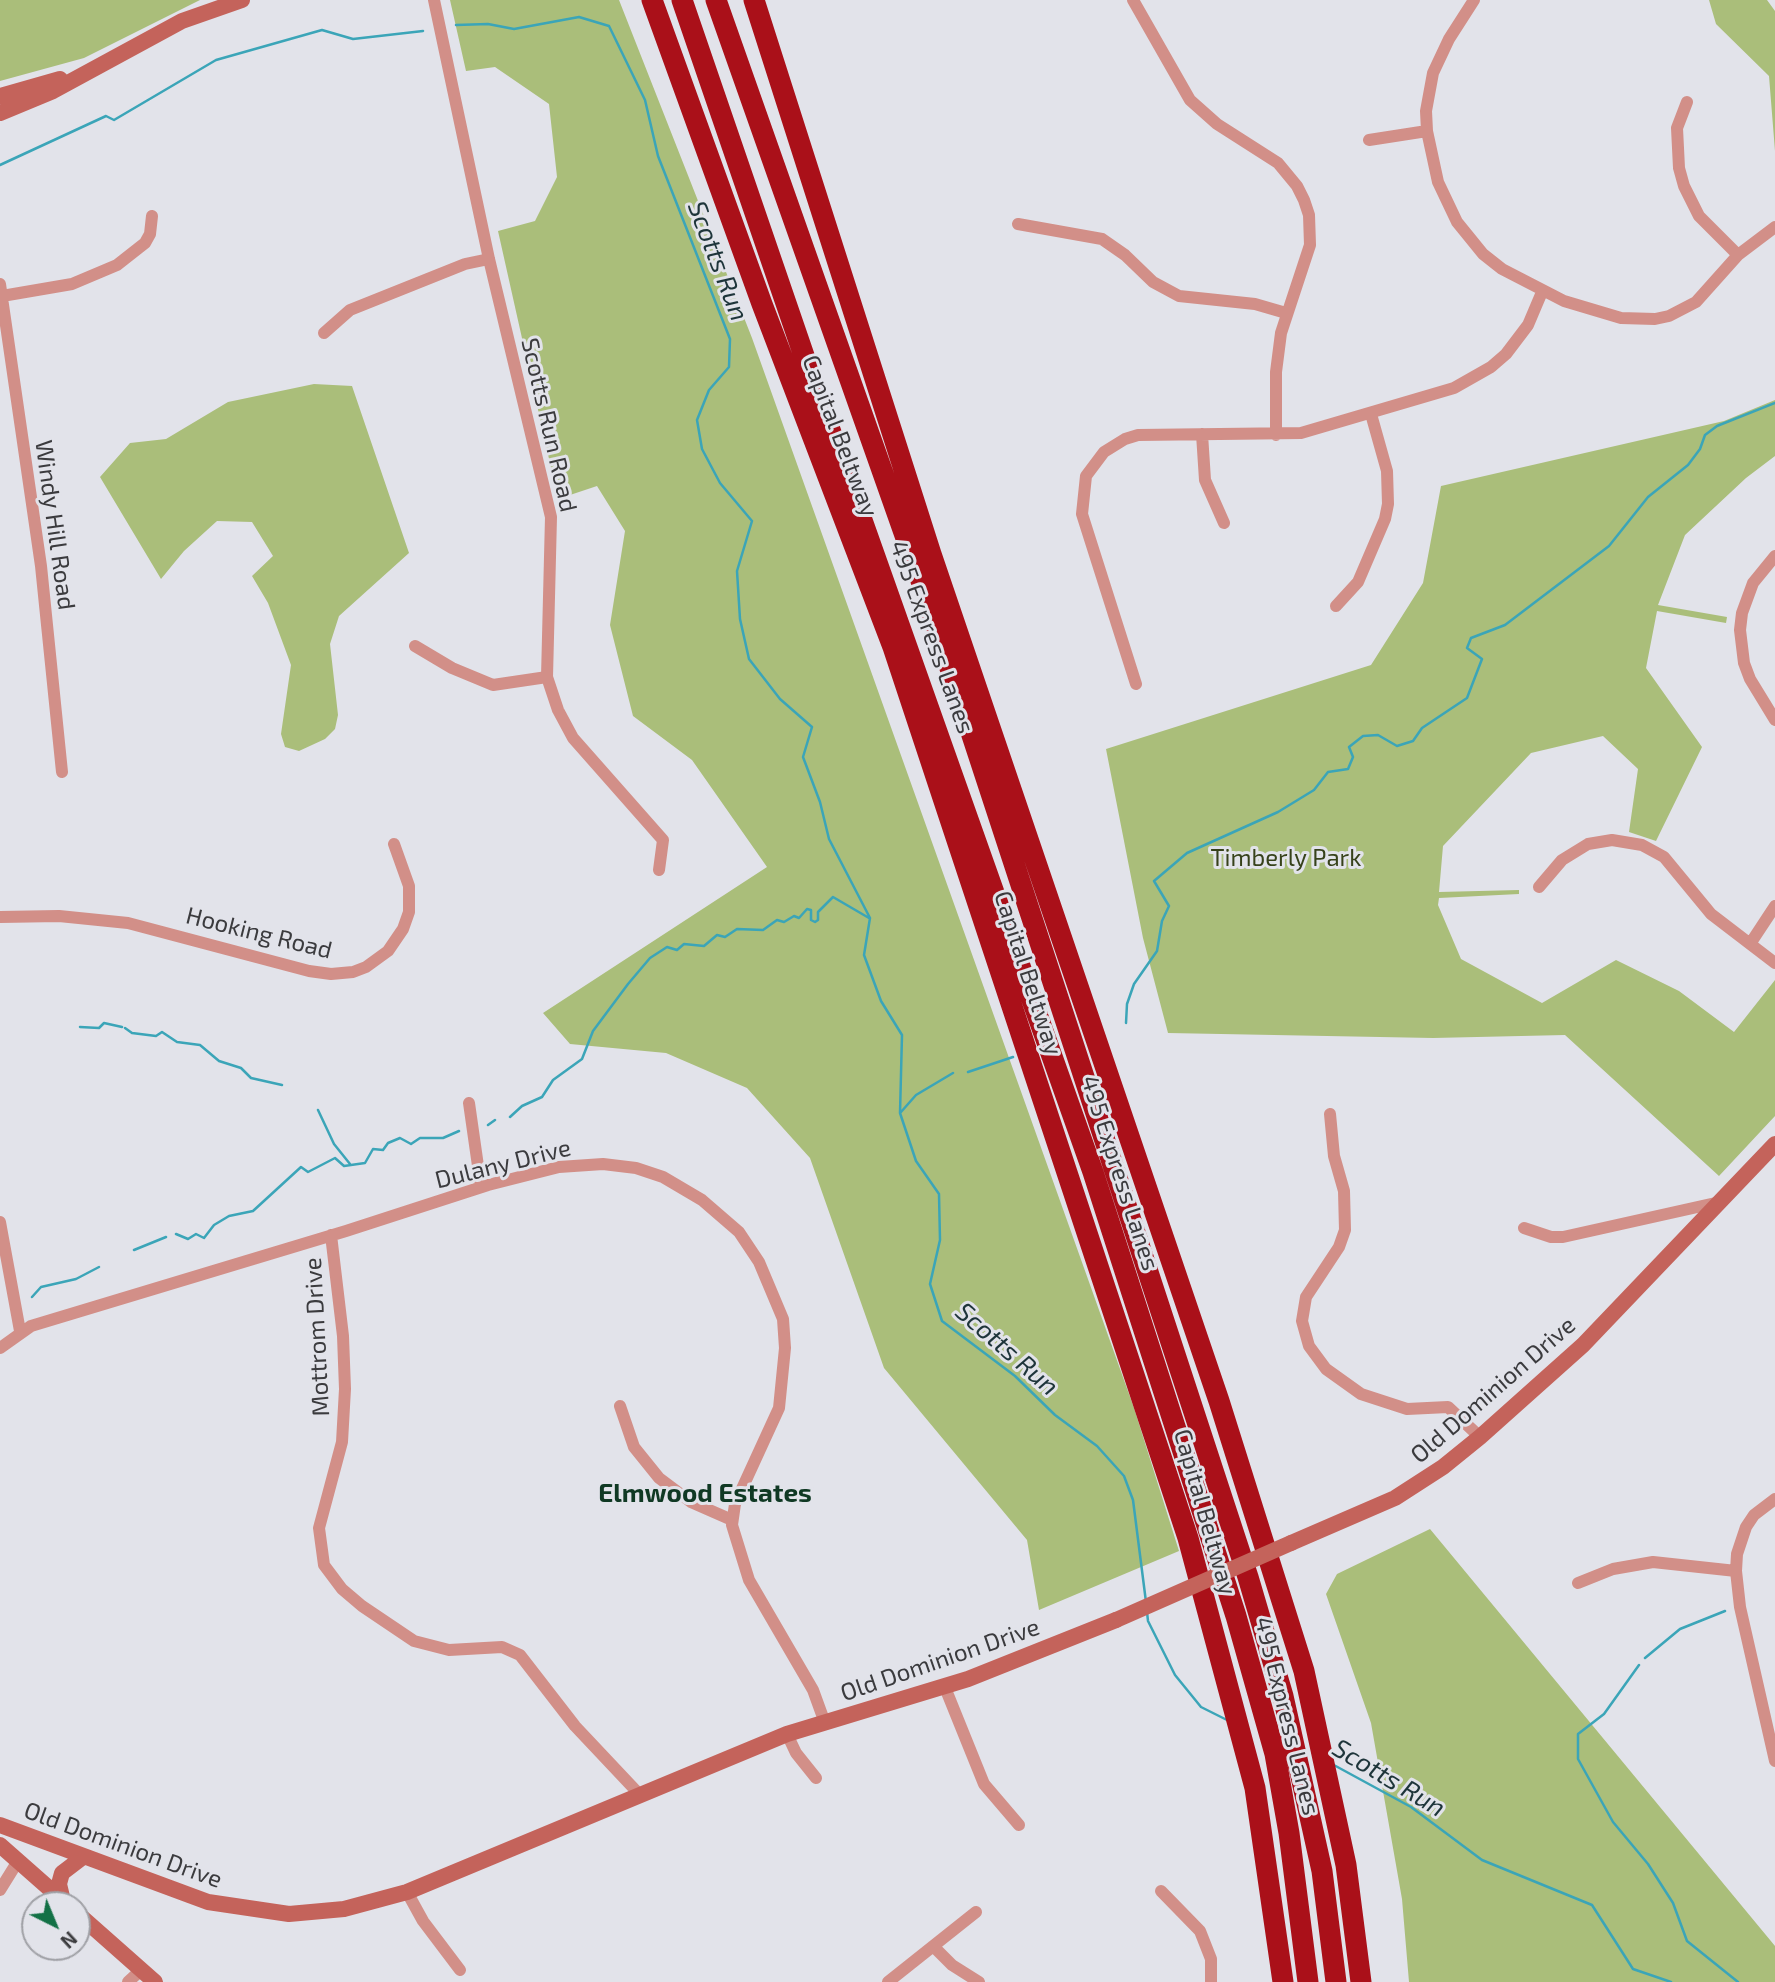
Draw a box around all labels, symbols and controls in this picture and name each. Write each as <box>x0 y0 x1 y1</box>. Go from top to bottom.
water label: Scotts Run <box>681 197 755 325</box>
street label: Scotts Run Road <box>515 335 583 515</box>
street label: Capital Beltway <box>796 351 884 521</box>
street label: Windy Hill Road <box>29 438 81 612</box>
street label: 495 Express Lanes <box>884 537 980 737</box>
park label: Timberly Park <box>1211 844 1361 872</box>
street label: Capital Beltway <box>988 887 1068 1059</box>
street label: Hooking Road <box>183 901 335 965</box>
street label: 495 Express Lanes <box>1075 1072 1165 1274</box>
street label: Dulany Drive <box>432 1133 574 1195</box>
street label: Mottrom Drive <box>298 1257 336 1417</box>
water label: Scotts Run <box>949 1296 1065 1402</box>
street label: Old Dominion Drive <box>1405 1311 1581 1469</box>
street label: Capital Beltway <box>1168 1426 1242 1598</box>
district label: Elmwood Estates <box>598 1477 812 1509</box>
street label: Old Dominion Drive <box>837 1612 1043 1708</box>
street label: 495 Express Lanes <box>1248 1614 1326 1818</box>
water label: Scotts Run <box>1327 1732 1451 1824</box>
street label: Old Dominion Drive <box>20 1796 226 1894</box>
north arrow <box>21 1891 91 1961</box>
text: N <box>56 1927 82 1953</box>

